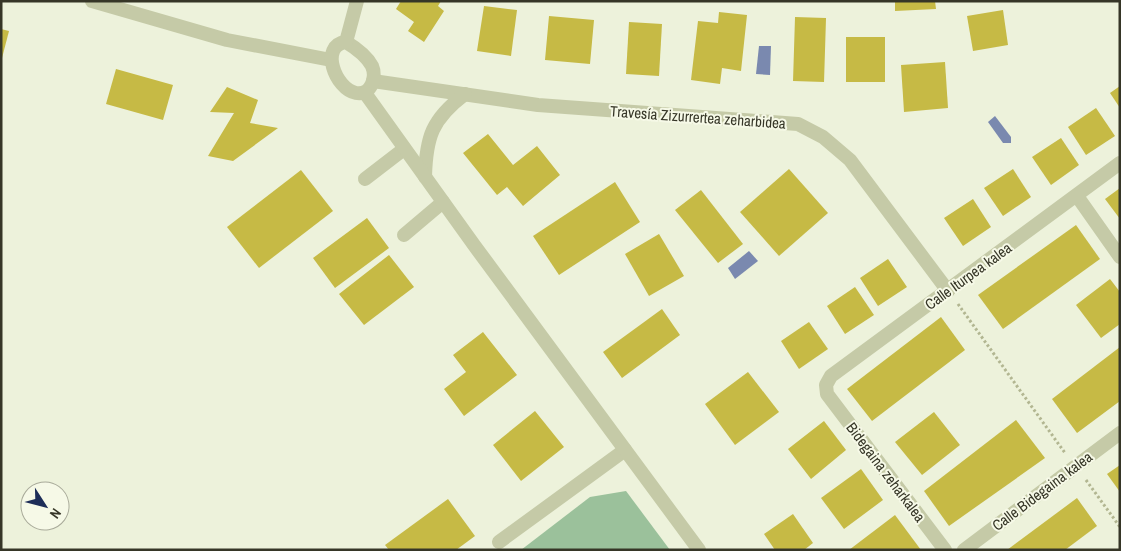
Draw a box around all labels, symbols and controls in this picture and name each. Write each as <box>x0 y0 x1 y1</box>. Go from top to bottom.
street label: Travesía Zizurrertea zeharbidea <box>610 100 787 134</box>
street label: Calle Iturpea kalea <box>920 237 1016 315</box>
street label: Bidegaina zeharkalea <box>842 418 930 526</box>
street label: Calle Bidegaina kalea <box>988 446 1096 536</box>
north arrow <box>20 481 70 531</box>
text: N <box>46 505 65 522</box>

